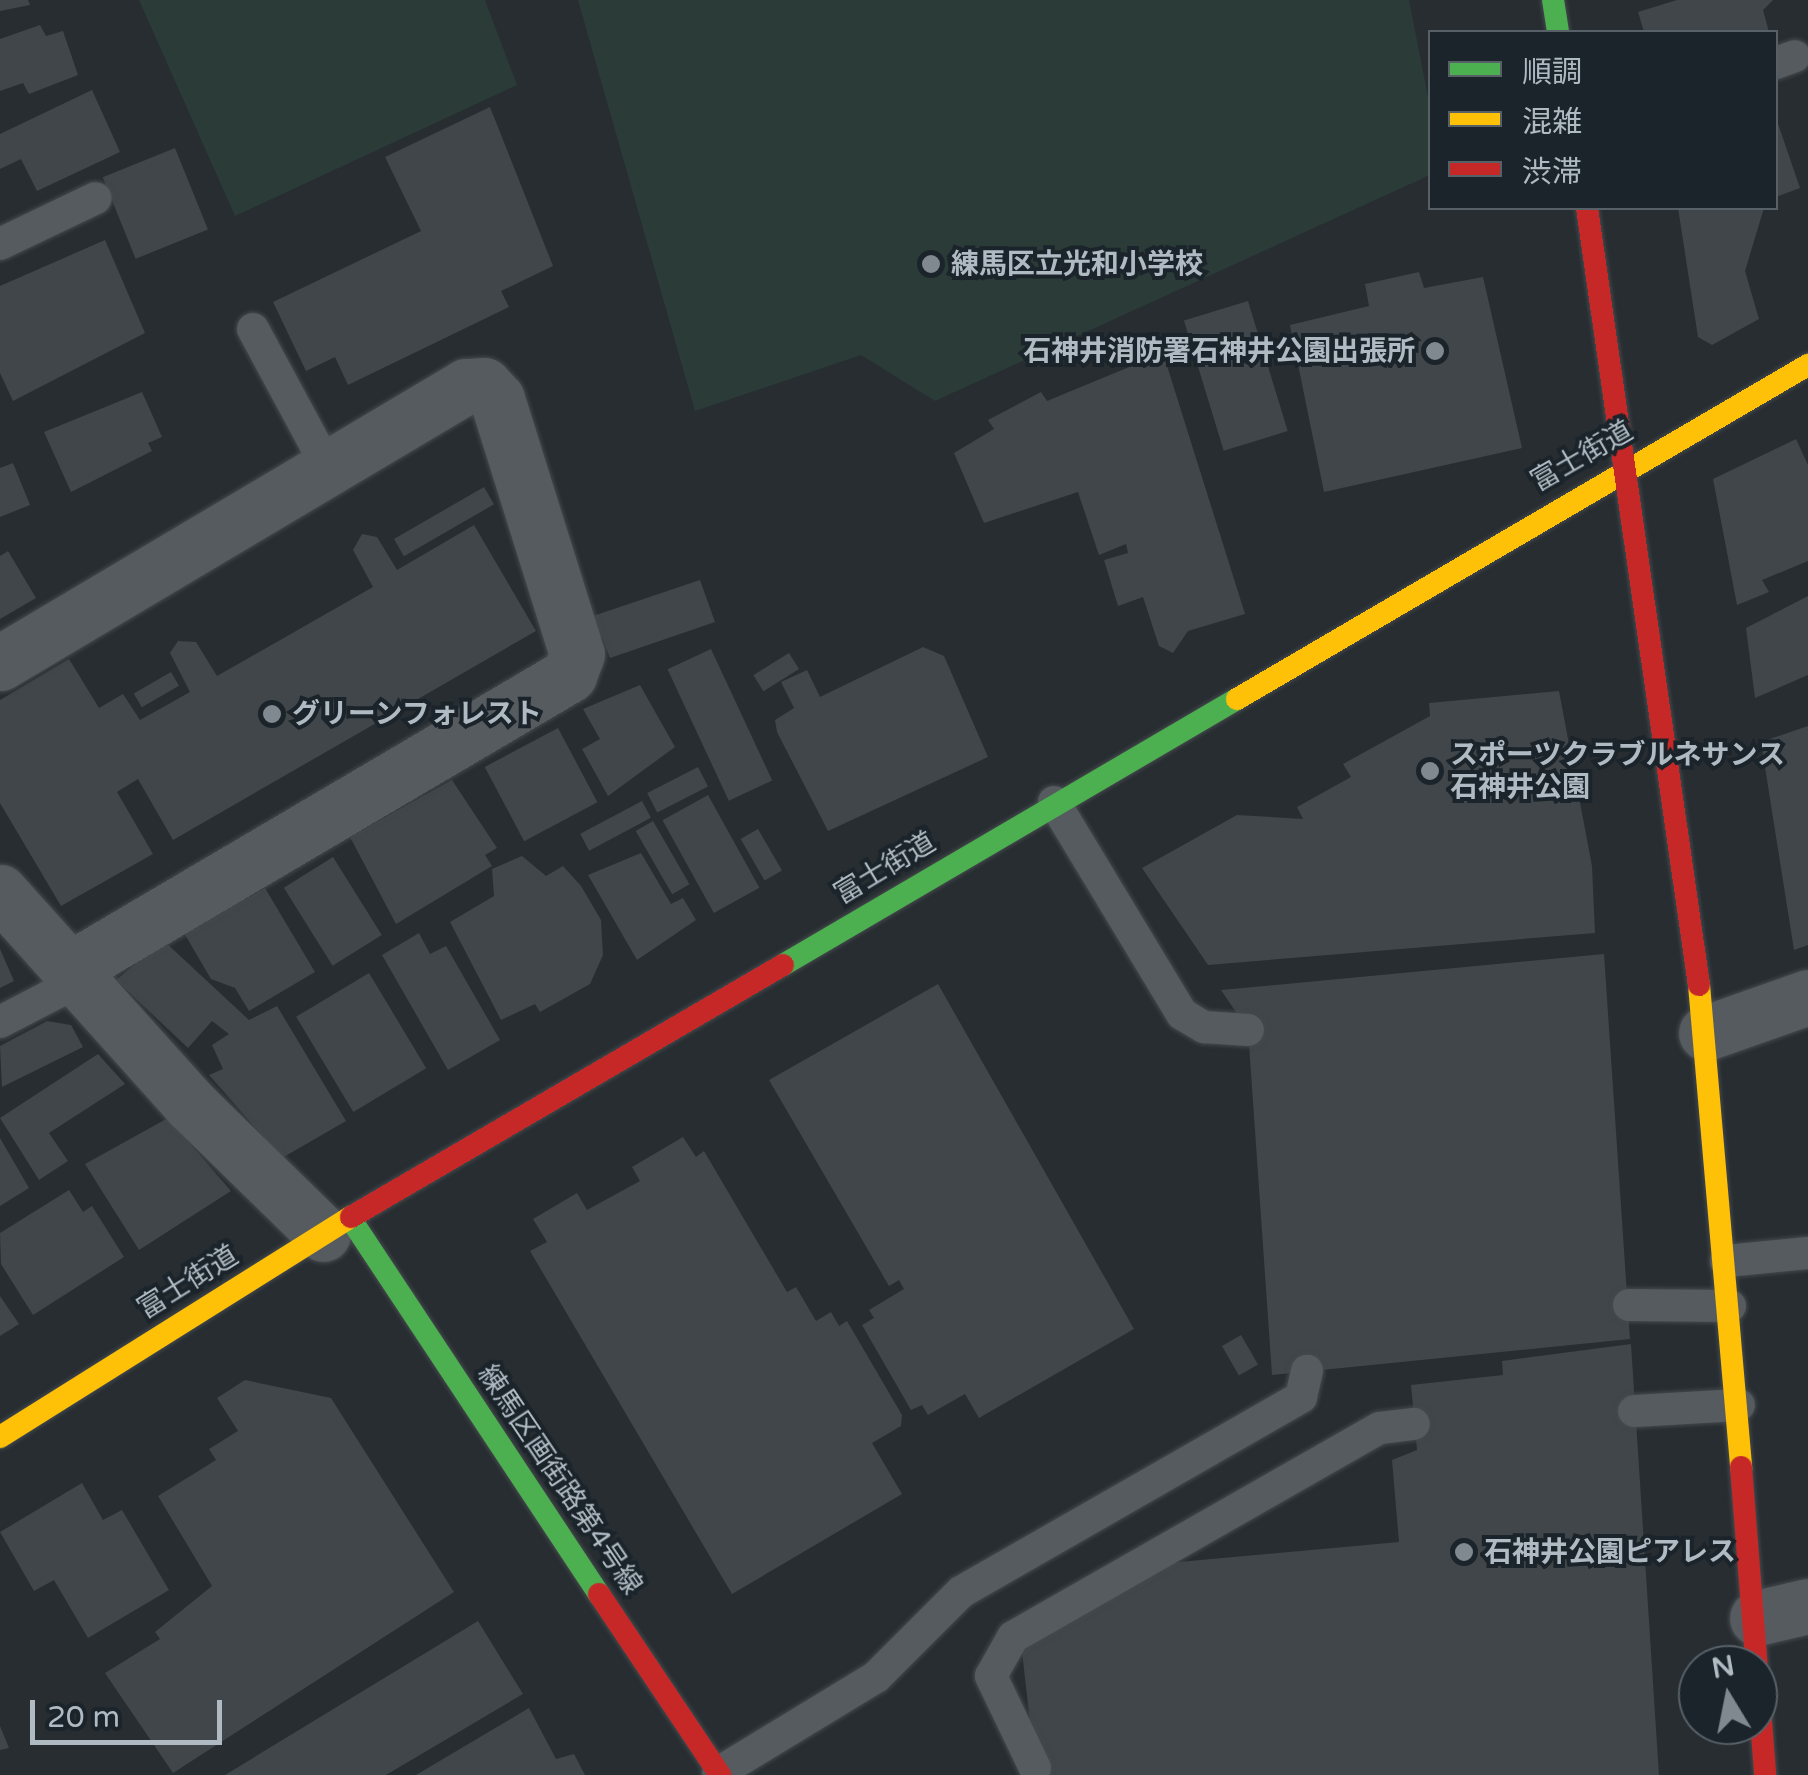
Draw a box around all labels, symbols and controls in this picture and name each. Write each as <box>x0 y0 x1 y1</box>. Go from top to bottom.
legend <box>1428 30 1778 210</box>
text: 順調 <box>1522 54 1582 91</box>
text: 混雑 <box>1522 104 1582 141</box>
text: 渋滞 <box>1522 154 1582 191</box>
place label: 練馬区立光和小学校 <box>951 247 1203 281</box>
marker: 練馬区立光和小学校 <box>920 253 942 275</box>
place label: 石神井消防署石神井公園出張所 <box>1023 334 1415 368</box>
marker: 石神井消防署石神井公園出張所 <box>1424 340 1446 362</box>
street label: 富士街道 <box>1525 413 1639 499</box>
place label: グリーンフォレスト <box>292 697 544 731</box>
marker: グリーンフォレスト <box>261 703 283 725</box>
place label: スポーツクラブルネサンス 石神井公園 <box>1450 738 1786 804</box>
marker: スポーツクラブルネサンス 石神井公園 <box>1419 760 1441 782</box>
street label: 富士街道 <box>828 825 942 911</box>
street label: 富士街道 <box>132 1238 244 1326</box>
street label: 練馬区画街路第4号線 <box>471 1359 649 1601</box>
place label: 石神井公園ピアレス <box>1484 1535 1736 1569</box>
marker: 石神井公園ピアレス <box>1453 1541 1475 1563</box>
north arrow <box>1678 1645 1778 1745</box>
text: N <box>1709 1649 1737 1686</box>
scale bar <box>35 1680 228 1742</box>
text: 20 m <box>47 1699 120 1736</box>

